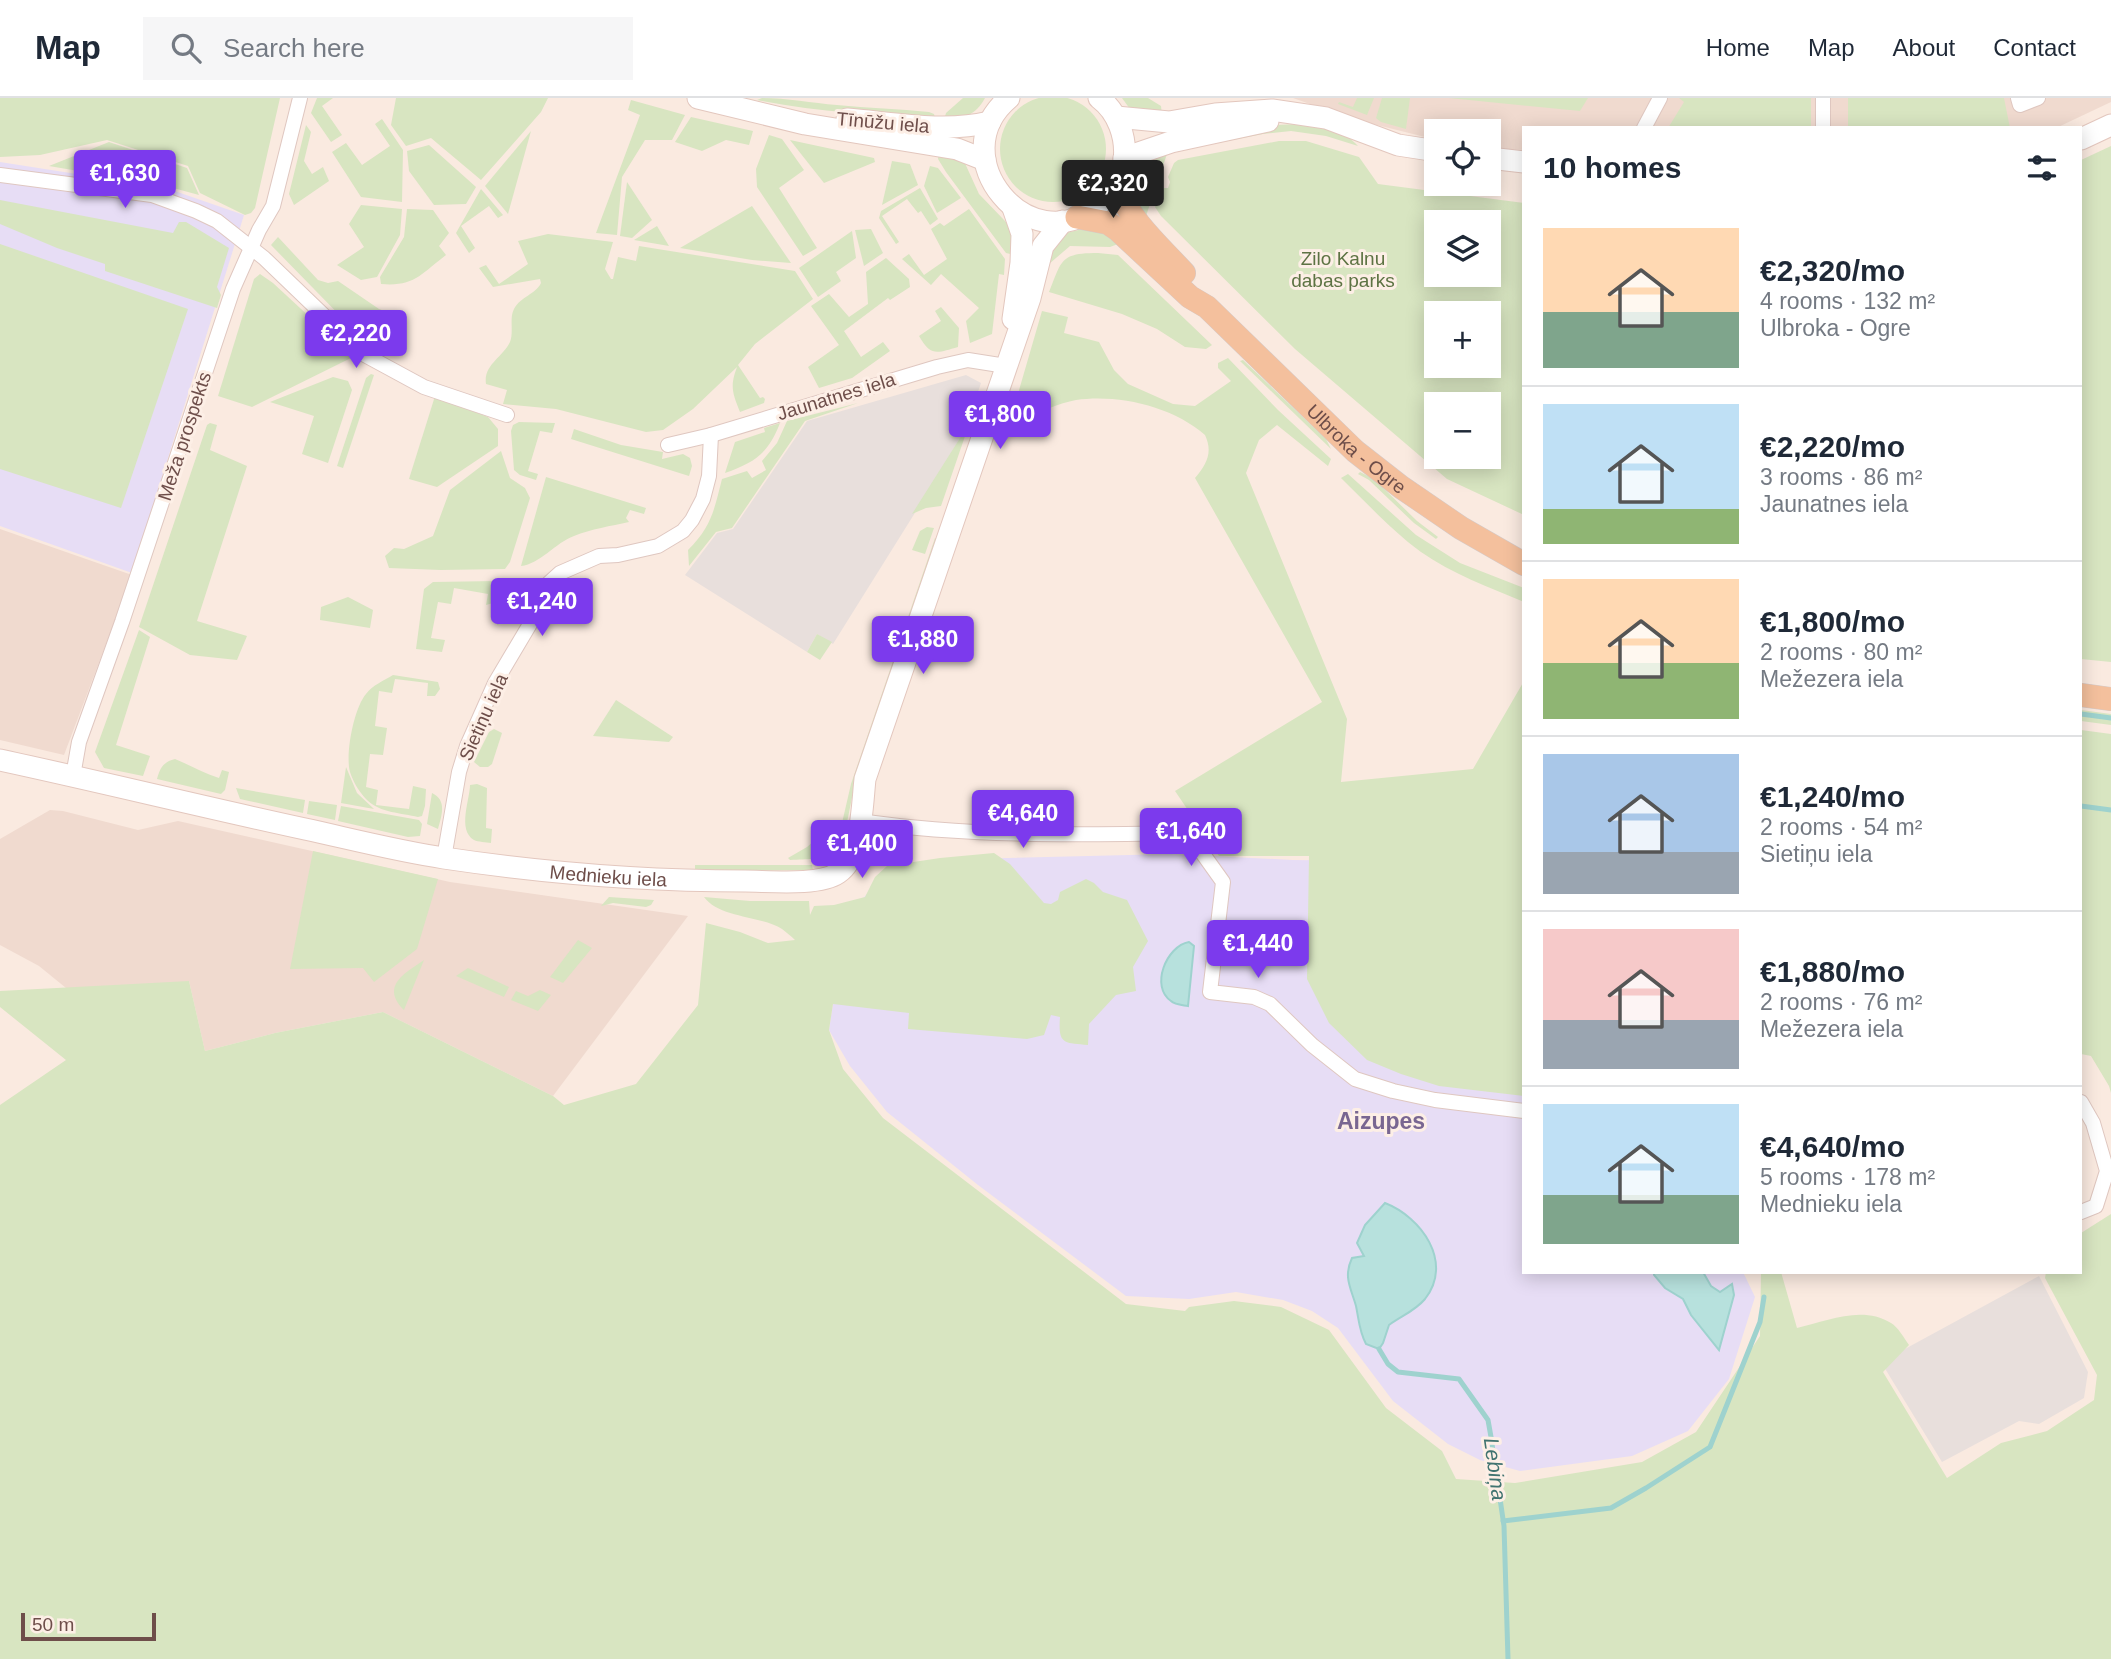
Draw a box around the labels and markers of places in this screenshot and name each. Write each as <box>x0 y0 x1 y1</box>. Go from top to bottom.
pin: €1,630 <box>68 150 182 210</box>
pin: €2,320 <box>1056 160 1170 220</box>
pin: €2,220 <box>299 310 413 370</box>
pin: €1,800 <box>943 392 1057 451</box>
pin: €1,240 <box>485 578 599 638</box>
pin: €1,880 <box>866 616 980 676</box>
pin: €4,640 <box>966 790 1080 850</box>
pin: €1,640 <box>1134 808 1248 868</box>
pin: €1,400 <box>805 820 919 880</box>
pin: €1,440 <box>1201 920 1315 980</box>

